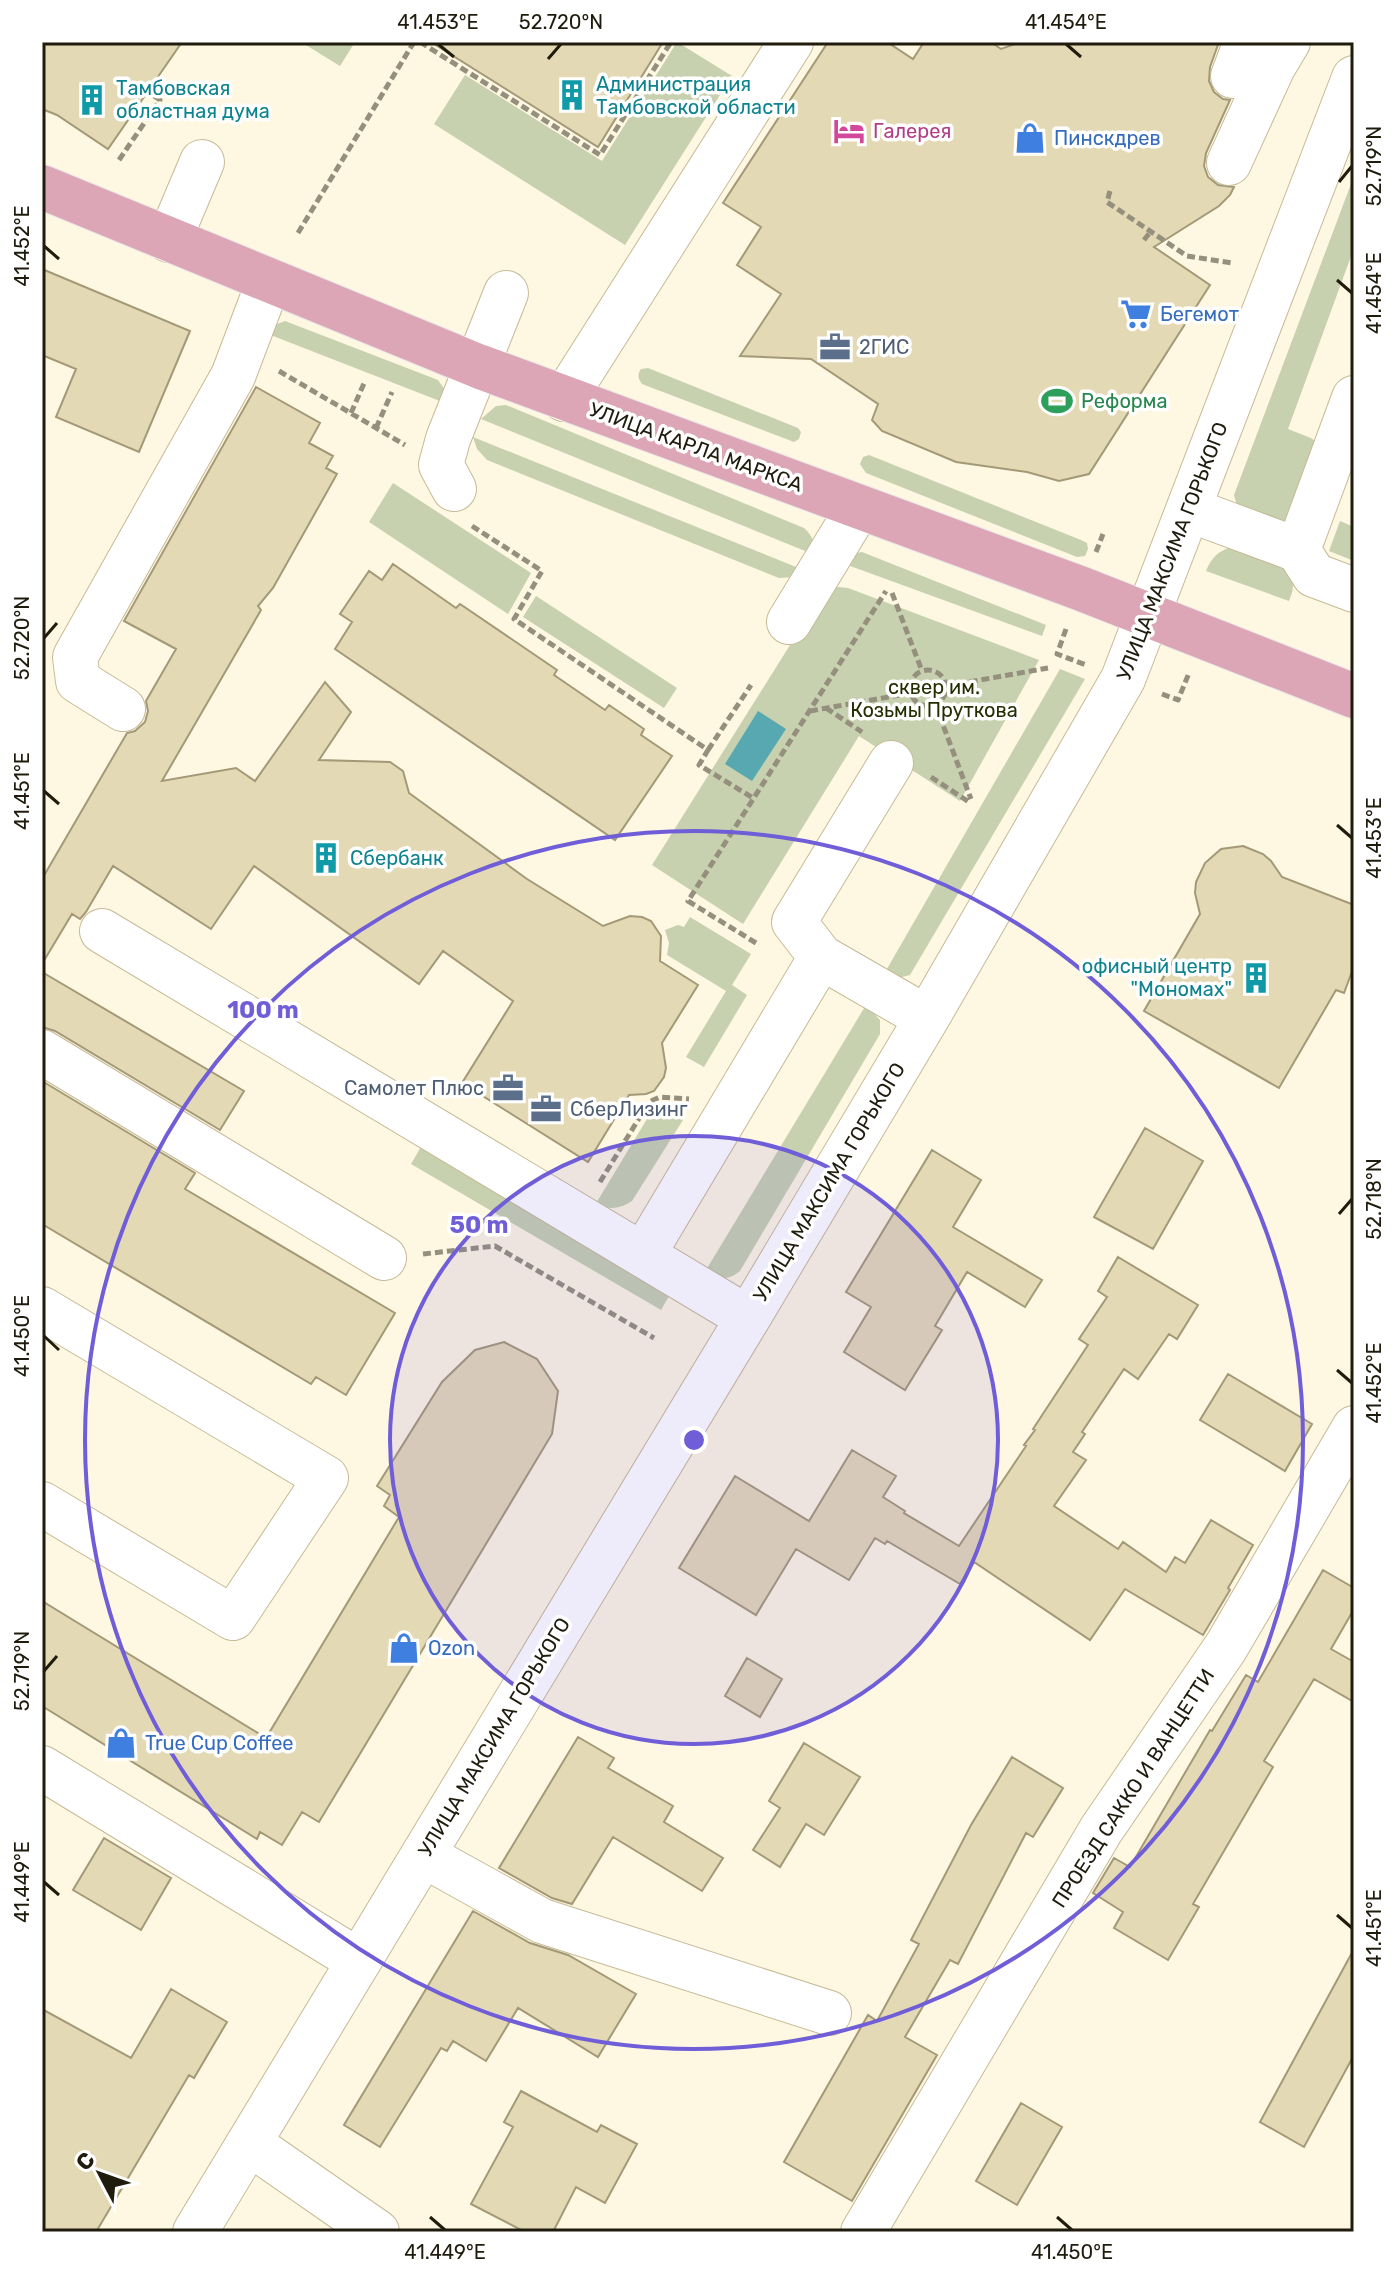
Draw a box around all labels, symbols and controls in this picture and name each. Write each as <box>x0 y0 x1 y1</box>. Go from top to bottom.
text: 41.453°E <box>397 10 479 34</box>
text: 52.720°N <box>519 10 603 34</box>
text: 41.454°E <box>1025 10 1107 34</box>
place label: Администрация Тамбовской области <box>596 72 796 119</box>
place label: Тамбовская областная дума <box>116 76 270 123</box>
building icon: Администрация Тамбовской области <box>555 78 589 112</box>
building icon: Тамбовская областная дума <box>75 83 109 117</box>
hotel icon: Галерея <box>832 114 866 148</box>
place label: Галерея <box>873 119 951 143</box>
shop icon: Пинскдрев <box>1013 121 1047 155</box>
place label: Пинскдрев <box>1054 126 1161 150</box>
text: 52.719°N <box>1362 126 1386 206</box>
text: 41.452°E <box>10 205 34 287</box>
text: 41.454°E <box>1362 252 1386 334</box>
supermarket icon: Бегемот <box>1119 297 1153 331</box>
place label: Бегемот <box>1160 302 1239 326</box>
office icon: 2ГИС <box>818 330 852 364</box>
place label: 2ГИС <box>859 335 909 359</box>
sports icon: Реформа <box>1040 384 1074 418</box>
place label: Реформа <box>1081 389 1167 413</box>
street label: УЛИЦА КАРЛА МАРКСА <box>586 397 806 497</box>
street label: УЛИЦА МАКСИМА ГОРЬКОГО <box>1112 418 1232 684</box>
text: 52.720°N <box>10 596 34 680</box>
park label: сквер им. Козьмы Пруткова <box>850 675 1018 722</box>
text: 41.451°E <box>10 752 34 830</box>
text: 41.453°E <box>1362 797 1386 879</box>
building icon: Сбербанк <box>309 841 343 875</box>
place label: Сбербанк <box>350 846 444 870</box>
place label: офисный центр "Мономах" <box>1082 954 1232 1001</box>
building icon: офисный центр "Мономах" <box>1239 961 1273 995</box>
text: 100 m <box>227 996 299 1024</box>
street label: УЛИЦА МАКСИМА ГОРЬКОГО <box>748 1058 910 1306</box>
office icon: Самолет Плюс <box>491 1071 525 1105</box>
place label: Самолет Плюс <box>344 1076 484 1100</box>
office icon: СберЛизинг <box>529 1092 563 1126</box>
place label: СберЛизинг <box>570 1097 688 1121</box>
text: 52.718°N <box>1362 1158 1386 1240</box>
text: 50 m <box>450 1211 508 1239</box>
text: 41.450°E <box>10 1295 34 1377</box>
text: 41.452°E <box>1362 1342 1386 1424</box>
centre of rings <box>680 1426 708 1454</box>
street label: УЛИЦА МАКСИМА ГОРЬКОГО <box>413 1613 575 1861</box>
text: 52.719°N <box>10 1631 34 1711</box>
shop icon: Ozon <box>387 1631 421 1665</box>
place label: Ozon <box>428 1636 475 1660</box>
street label: ПРОЕЗД САККО И ВАНЦЕТТИ <box>1047 1664 1219 1912</box>
shop icon: True Cup Coffee <box>104 1726 138 1760</box>
place label: True Cup Coffee <box>145 1731 294 1755</box>
text: 41.449°E <box>10 1841 34 1923</box>
text: 41.451°E <box>1362 1889 1386 1967</box>
north arrow <box>60 2134 140 2214</box>
text: С <box>70 2147 101 2176</box>
text: 41.449°E <box>404 2240 486 2264</box>
text: 41.450°E <box>1031 2240 1113 2264</box>

